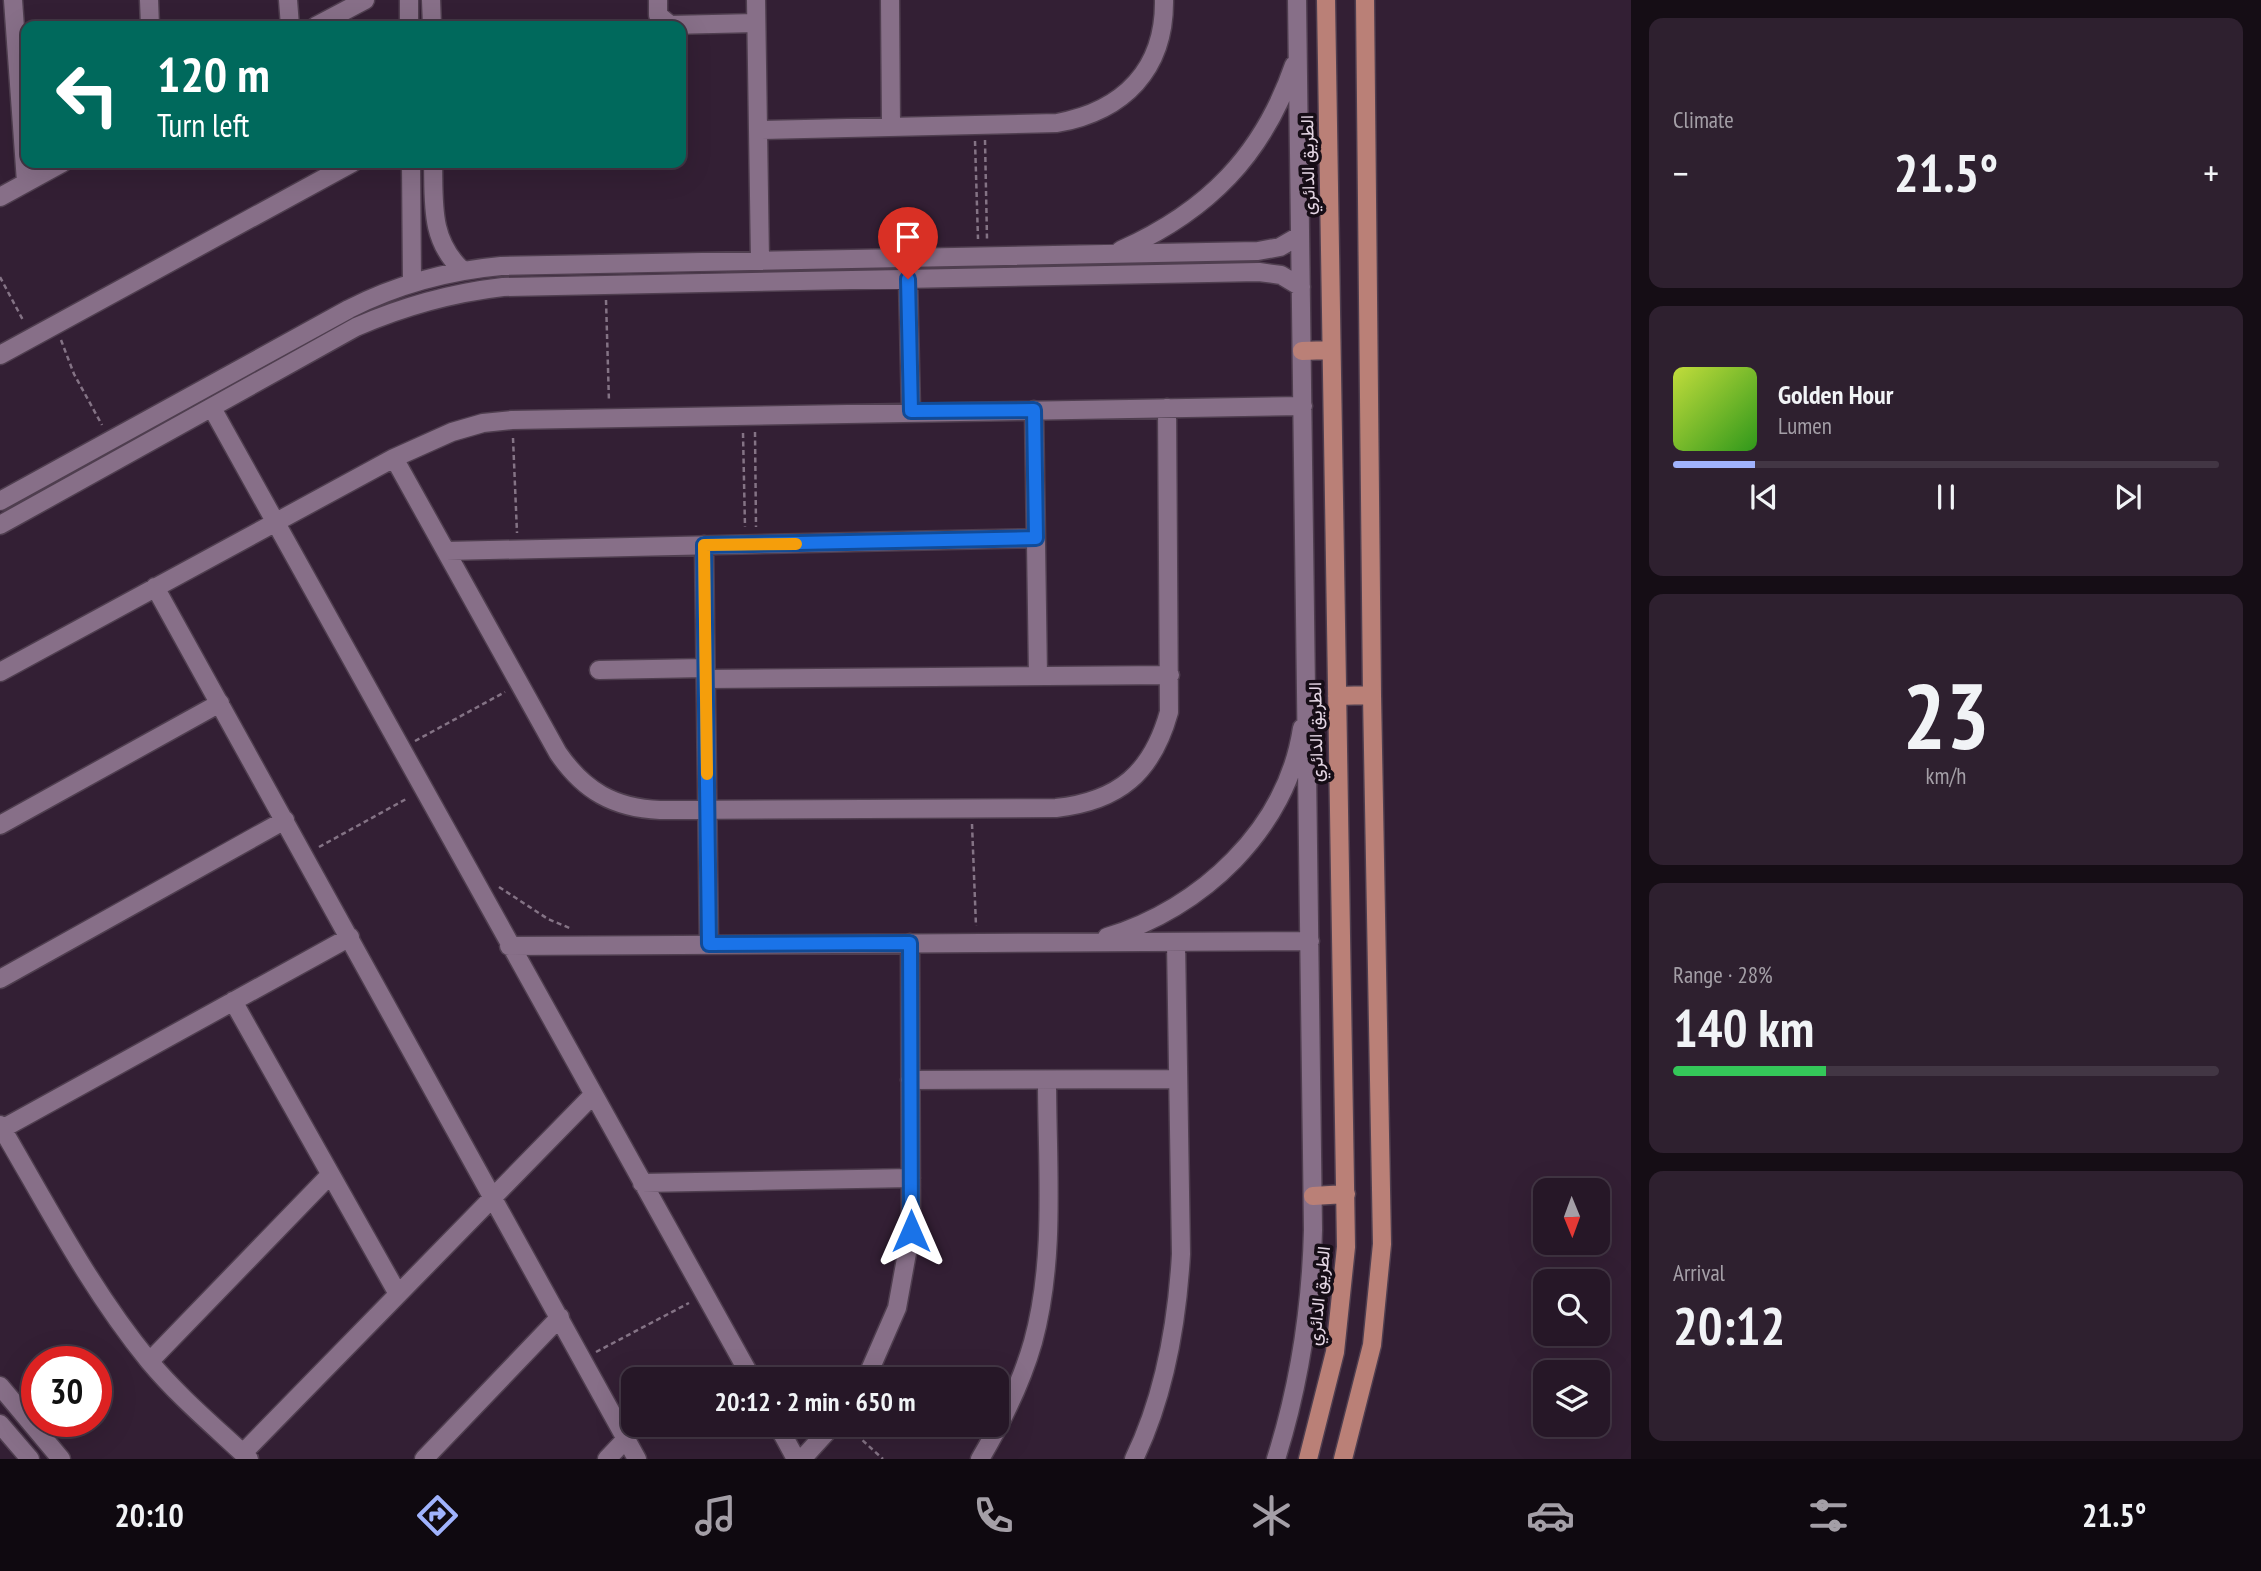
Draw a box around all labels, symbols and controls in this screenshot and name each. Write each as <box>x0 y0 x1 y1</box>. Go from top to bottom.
text: 120 m <box>157 42 270 106</box>
icon: left <box>42 49 133 140</box>
text: Turn left <box>157 104 249 146</box>
text: Climate <box>1673 105 1734 134</box>
street label: الطريق الدائري <box>1295 115 1324 215</box>
text: 21.5° <box>1894 139 1998 206</box>
text: − <box>1673 148 1689 197</box>
text: + <box>2203 148 2219 197</box>
pin <box>878 207 938 279</box>
icon: arrive <box>889 218 927 256</box>
text: Golden Hour <box>1778 378 1893 411</box>
text: Lumen <box>1778 411 1832 440</box>
icon: previous <box>1745 478 1783 516</box>
icon: pause <box>1927 478 1965 516</box>
icon: next <box>2109 478 2147 516</box>
text: 23 <box>1903 656 1990 774</box>
street label: الطريق الدائري <box>1303 682 1332 782</box>
text: km/h <box>1926 761 1966 790</box>
text: Range · 28% <box>1673 960 1773 989</box>
text: 140 km <box>1673 994 1814 1061</box>
north arrow <box>1533 1178 1610 1255</box>
map controls <box>1533 1178 1610 1437</box>
position arrow <box>874 1194 948 1268</box>
street label: الطريق الدائري <box>1302 1245 1339 1347</box>
text: Arrival <box>1673 1258 1725 1287</box>
button: search <box>1533 1269 1610 1346</box>
text: 20:12 <box>1673 1292 1785 1359</box>
speed limit sign: 30 <box>21 1346 112 1437</box>
button: layers <box>1533 1360 1610 1437</box>
text: 20:12 · 2 min · 650 m <box>715 1385 915 1418</box>
icon: directions <box>413 1491 462 1540</box>
icon: music <box>691 1491 740 1540</box>
icon: phone <box>969 1491 1018 1540</box>
icon: climate <box>1247 1491 1296 1540</box>
icon: car <box>1526 1491 1575 1540</box>
icon: filters <box>1804 1491 1853 1540</box>
text: 20:10 <box>115 1494 184 1536</box>
text: 21.5° <box>2082 1494 2146 1536</box>

